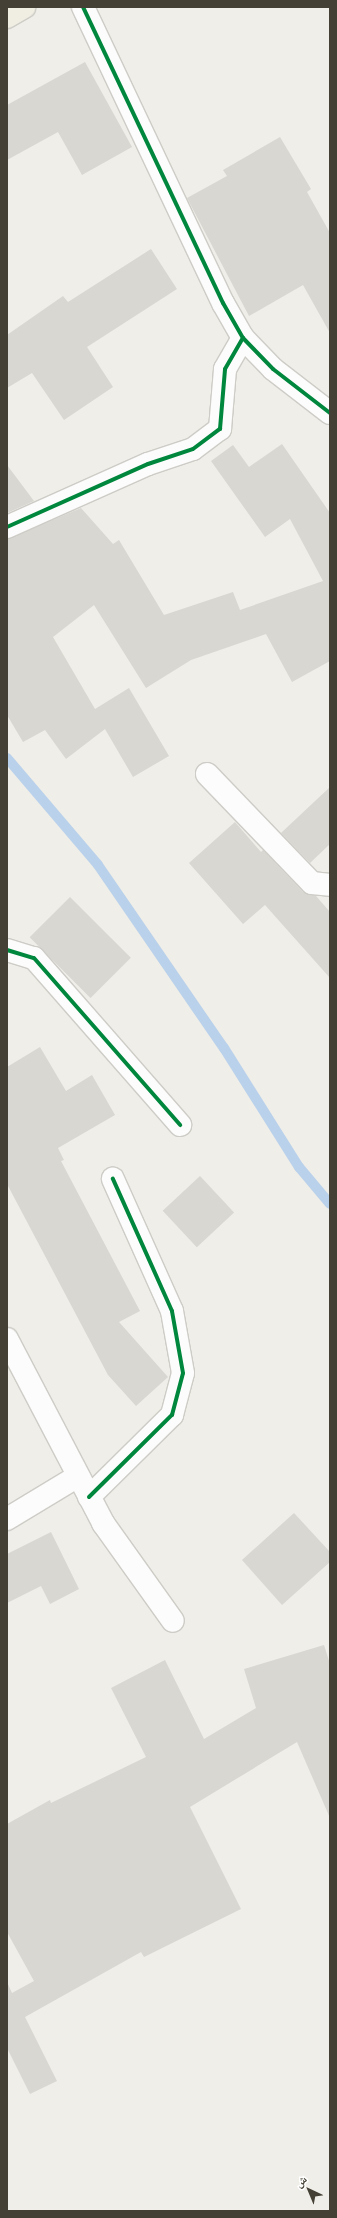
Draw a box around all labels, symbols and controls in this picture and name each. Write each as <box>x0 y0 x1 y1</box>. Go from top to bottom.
north arrow <box>289 2170 329 2210</box>
text: ش <box>292 2172 309 2190</box>

